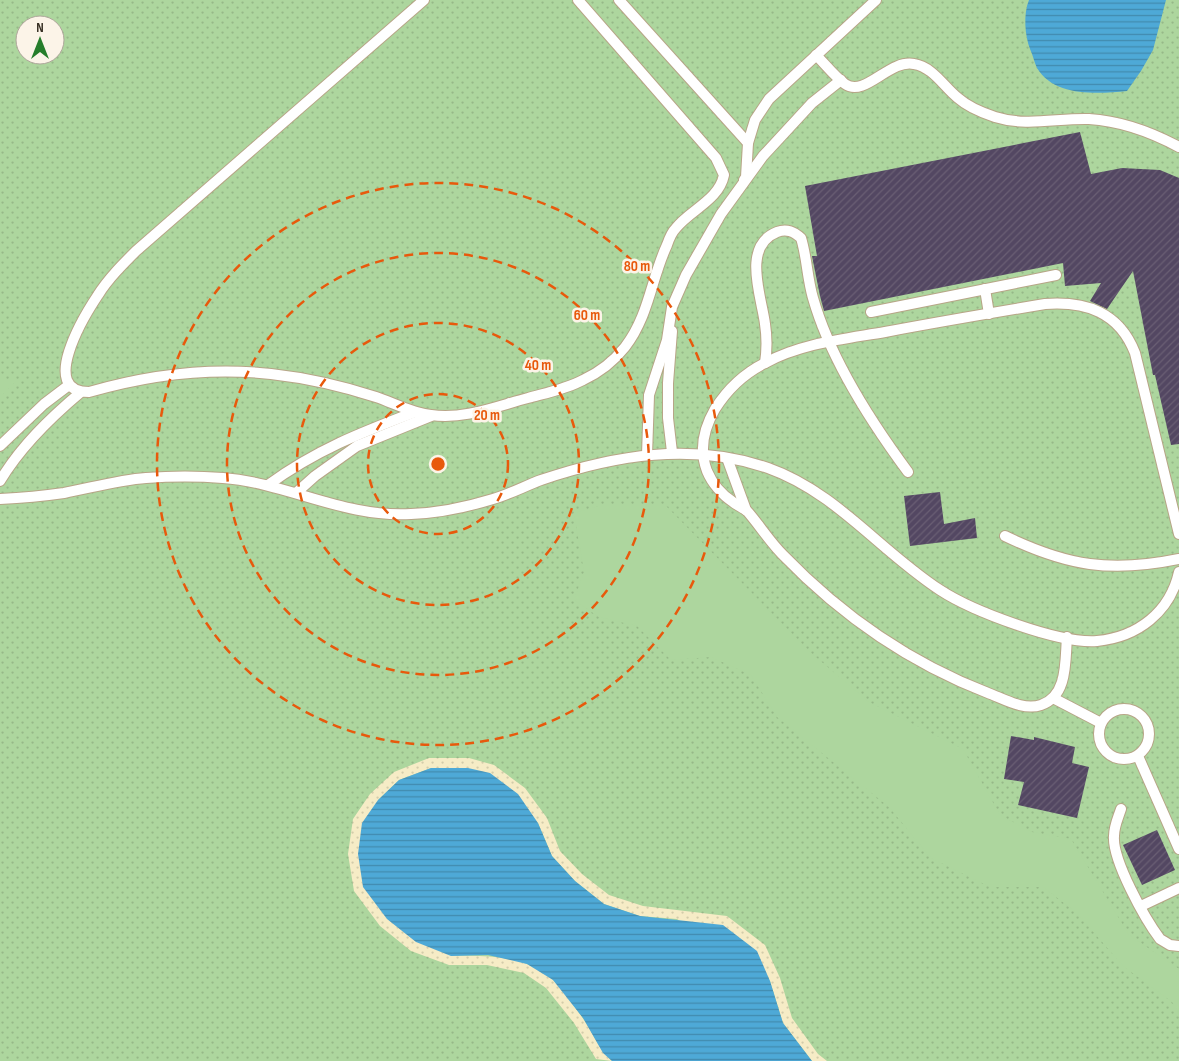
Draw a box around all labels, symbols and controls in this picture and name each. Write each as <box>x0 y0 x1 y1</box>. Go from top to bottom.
north arrow <box>15 15 65 65</box>
text: N <box>36 19 44 36</box>
text: 80 m <box>624 257 650 276</box>
text: 60 m <box>574 306 600 325</box>
text: 40 m <box>525 356 551 375</box>
text: 20 m <box>474 406 500 425</box>
centre of rings <box>429 455 447 473</box>

